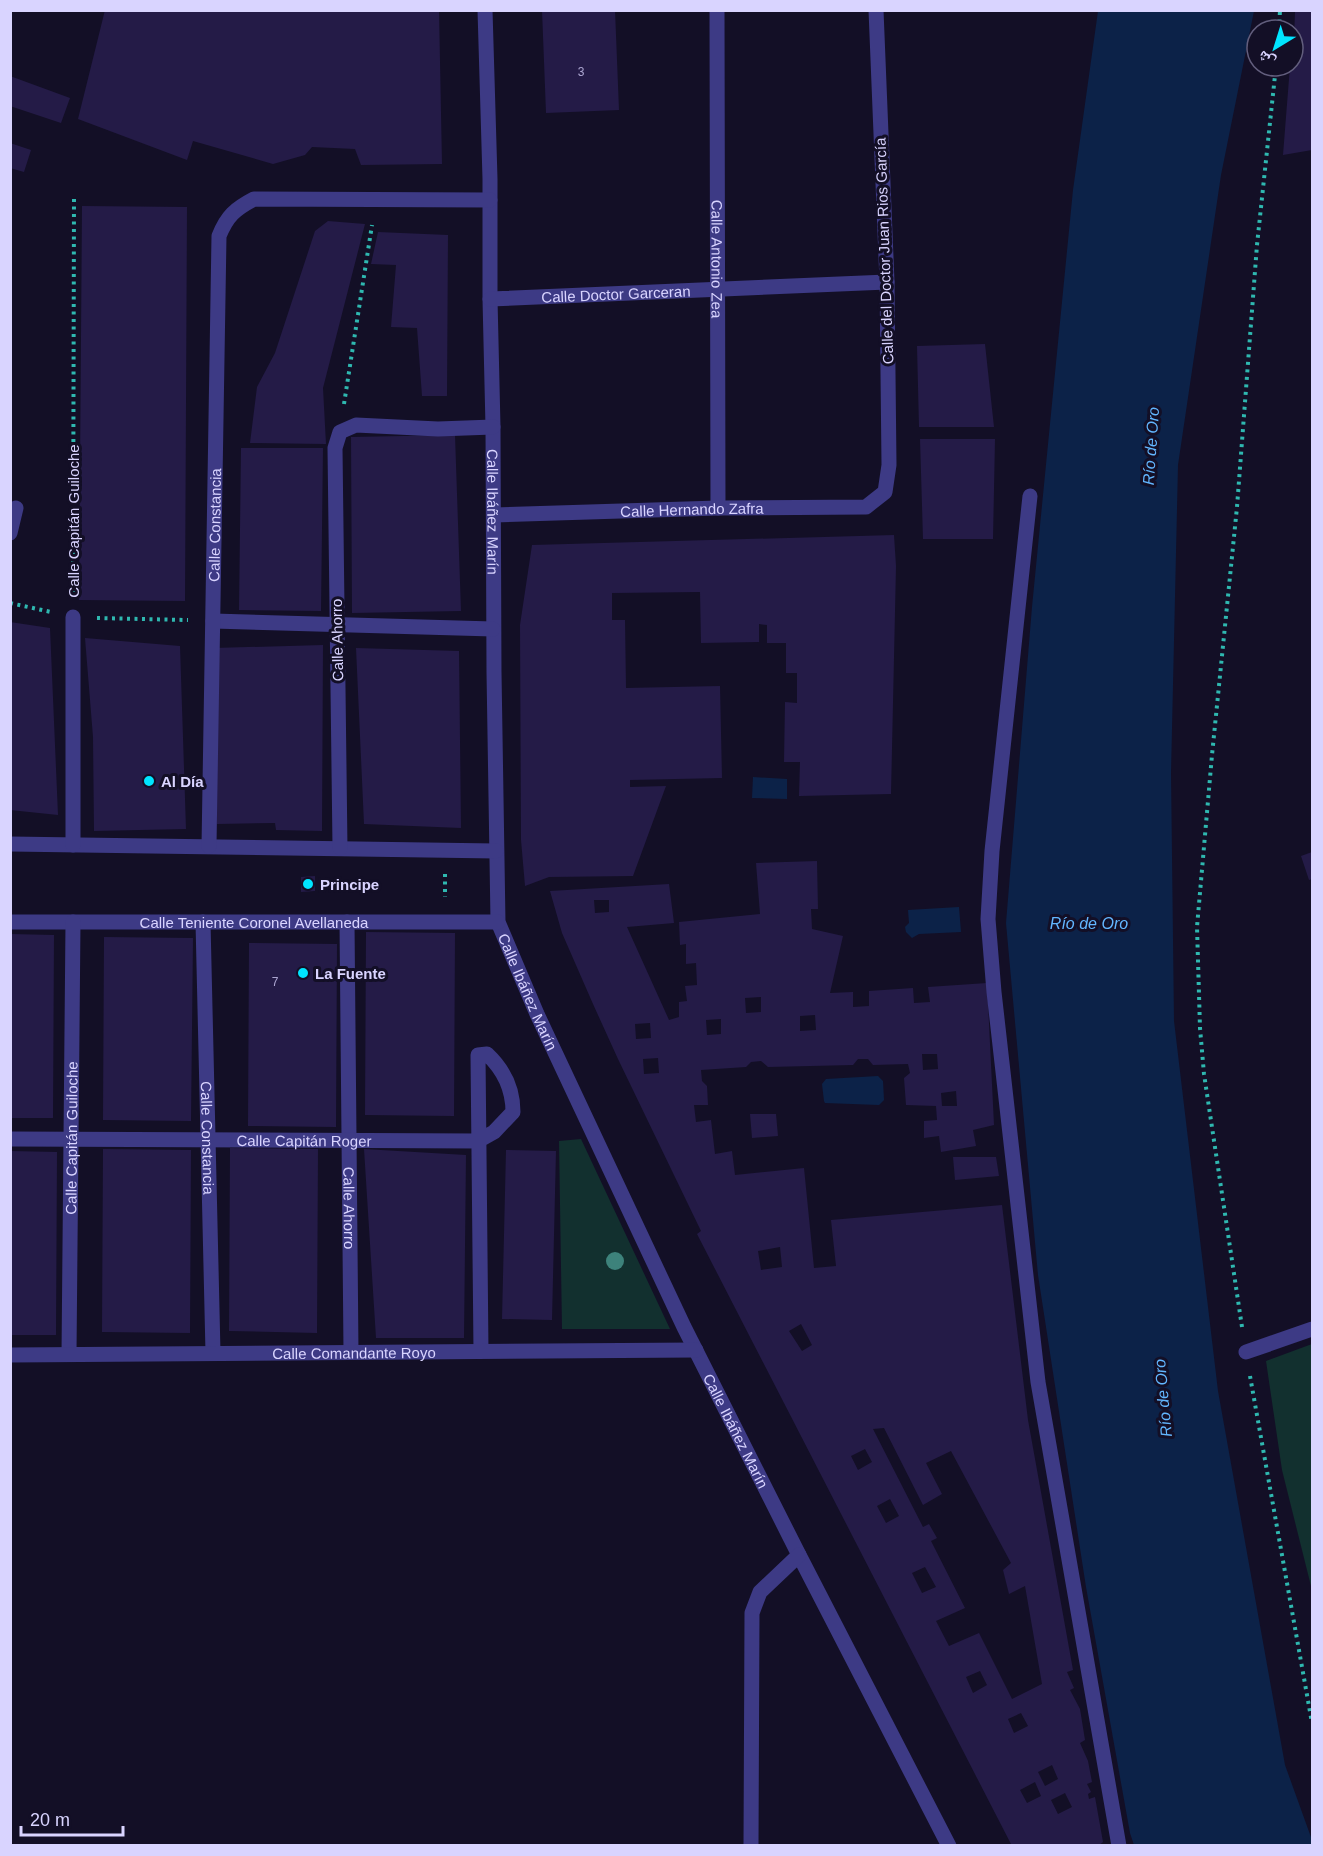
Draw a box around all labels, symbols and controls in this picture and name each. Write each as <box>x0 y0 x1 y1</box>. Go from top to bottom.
north arrow <box>1245 18 1305 78</box>
text: ش <box>1254 47 1279 71</box>
house number: 3 <box>578 65 585 79</box>
street label: Calle del Doctor Juan Rios García <box>872 137 896 365</box>
street label: Calle Antonio Zea <box>709 200 726 319</box>
street label: Calle Doctor Garceran <box>541 282 691 305</box>
water label: Río de Oro <box>1140 406 1162 486</box>
street label: Calle Capitán Guiloche <box>65 444 82 598</box>
street label: Calle Ibáñez Marín <box>485 449 502 575</box>
street label: Calle Constancia <box>205 468 224 582</box>
street label: Calle Hernando Zafra <box>620 499 764 520</box>
street label: Calle Ahorro <box>328 599 346 681</box>
place label: Al Día <box>161 773 204 790</box>
marker: Al Día <box>142 774 156 788</box>
place label: Principe <box>320 876 379 893</box>
marker: Principe <box>301 877 315 891</box>
street label: Calle Teniente Coronel Avellaneda <box>140 914 369 931</box>
water label: Río de Oro <box>1050 915 1128 932</box>
street label: Calle Ibáñez Marín <box>495 931 561 1053</box>
place label: La Fuente <box>315 965 386 982</box>
marker: La Fuente <box>296 966 310 980</box>
house number: 7 <box>272 975 279 989</box>
street label: Calle Capitán Guiloche <box>62 1061 80 1215</box>
street label: Calle Constancia <box>198 1081 218 1196</box>
street label: Calle Capitán Roger <box>236 1131 372 1149</box>
street label: Calle Ahorro <box>341 1167 359 1249</box>
street label: Calle Comandante Royo <box>272 1343 436 1362</box>
water label: Río de Oro <box>1151 1358 1175 1438</box>
street label: Calle Ibáñez Marín <box>700 1371 772 1491</box>
scale bar <box>21 1799 123 1837</box>
text: 20 m <box>30 1810 70 1830</box>

